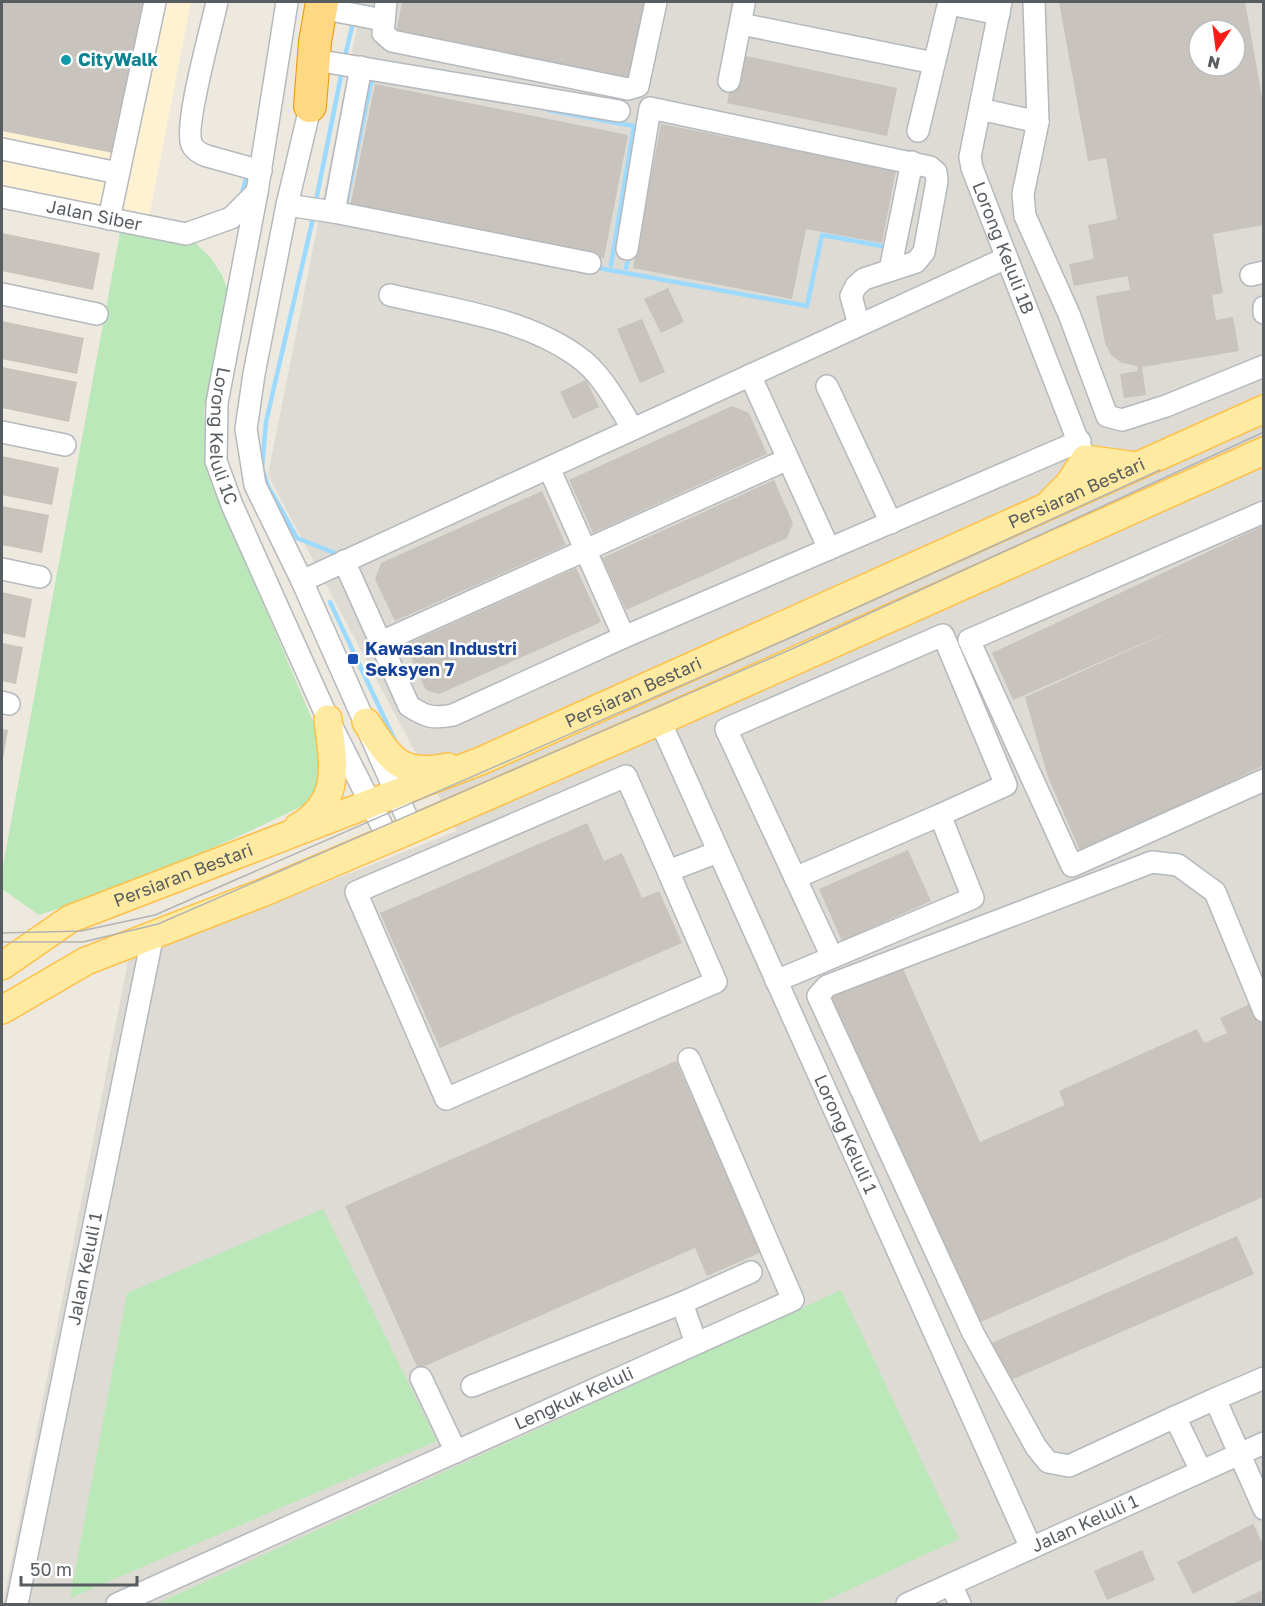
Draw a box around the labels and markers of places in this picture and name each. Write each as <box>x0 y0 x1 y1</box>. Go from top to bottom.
place label: CityWalk <box>78 48 158 70</box>
marker: CityWalk <box>59 53 73 67</box>
place label: Kawasan Industri Seksyen 7 <box>365 637 517 680</box>
marker: Kawasan Industri Seksyen 7 <box>346 652 360 666</box>

